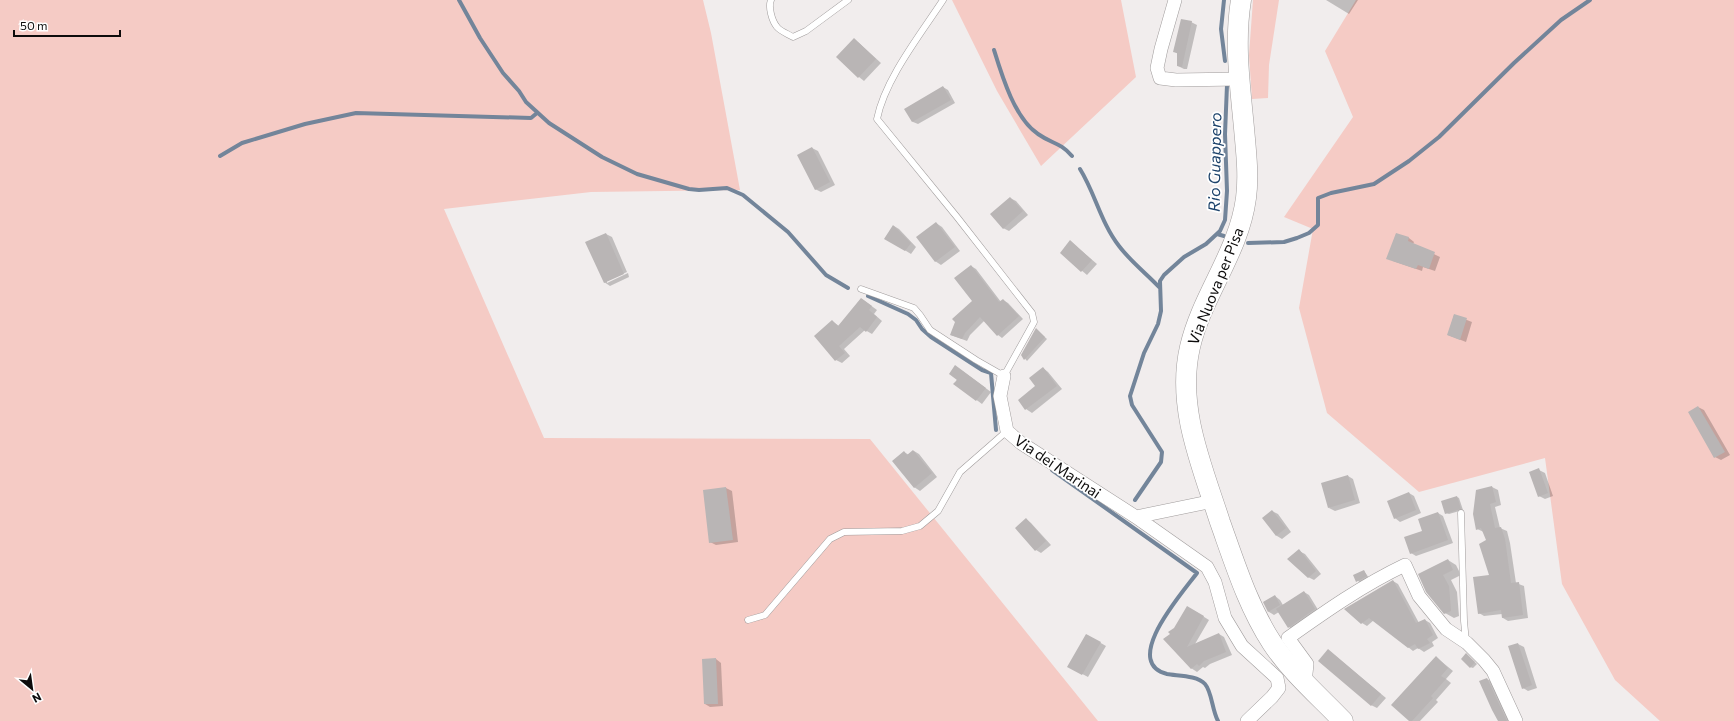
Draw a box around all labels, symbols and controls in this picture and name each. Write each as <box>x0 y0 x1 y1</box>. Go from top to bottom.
scale bar <box>14 12 120 38</box>
text: 50 m <box>20 18 48 32</box>
water label: Rio Guappero <box>1204 112 1224 212</box>
street label: Via Nuova per Pisa <box>1183 225 1247 347</box>
street label: Via dei Marinai <box>1011 430 1105 502</box>
north arrow <box>12 669 52 709</box>
text: N <box>30 690 44 706</box>

